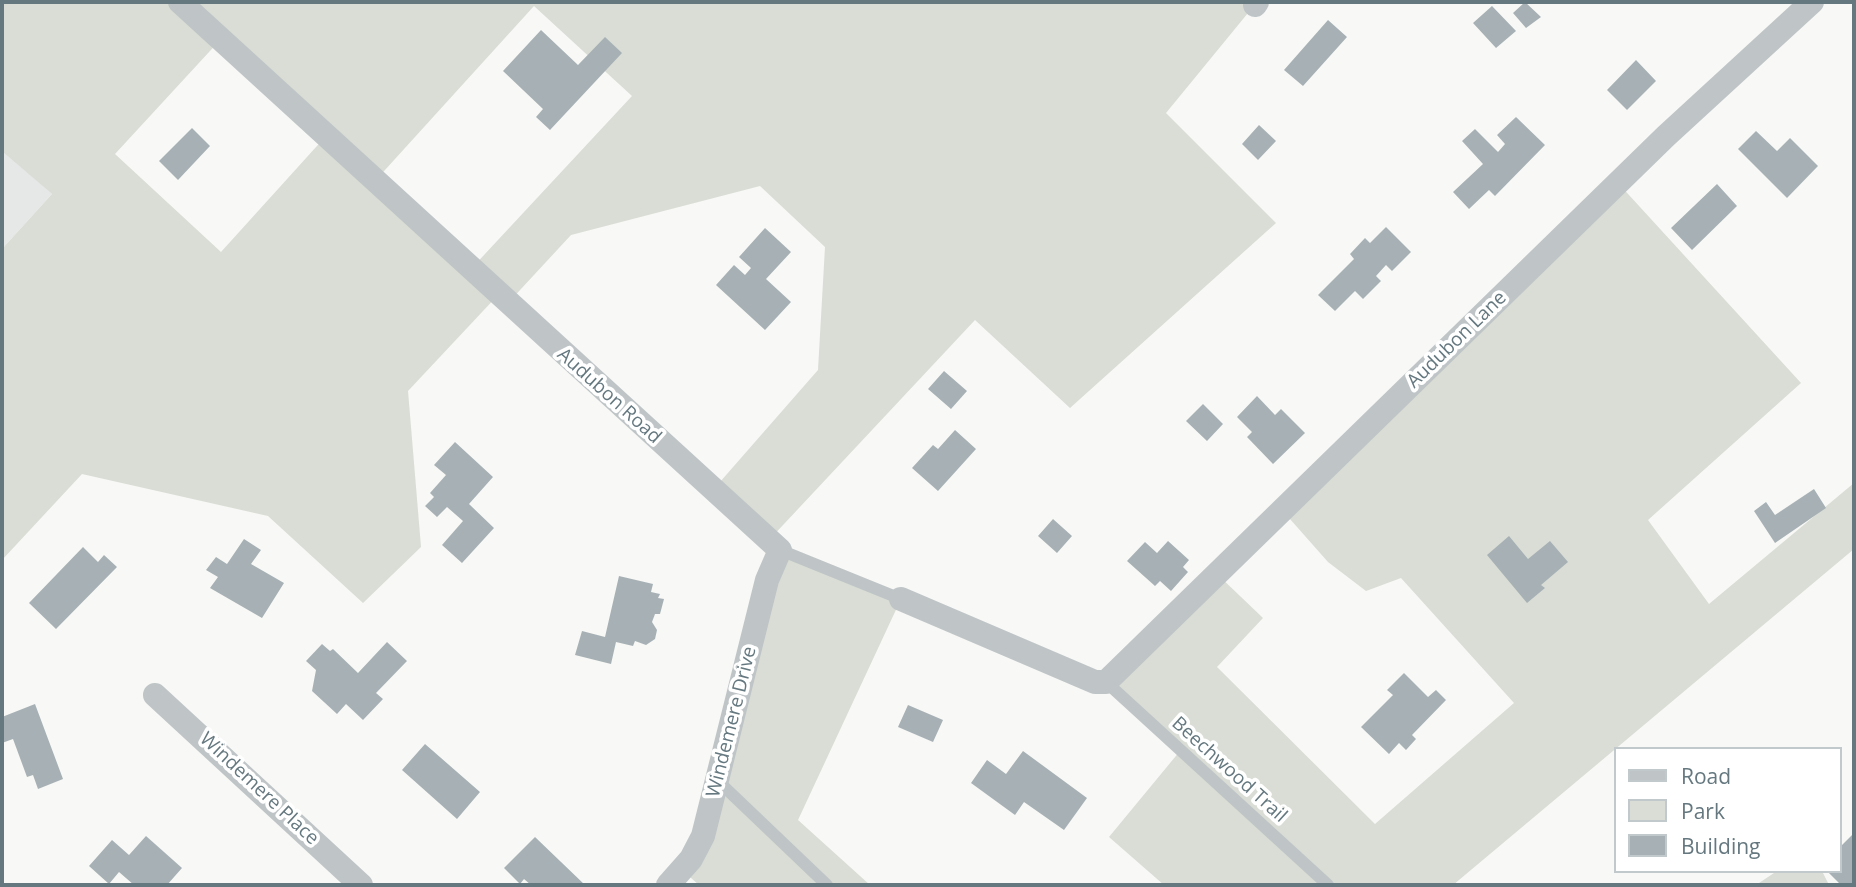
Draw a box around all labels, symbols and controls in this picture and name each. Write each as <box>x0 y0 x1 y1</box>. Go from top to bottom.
street label: Audubon Lane <box>1403 287 1511 393</box>
street label: Audubon Road <box>552 343 666 449</box>
street label: Windemere Drive <box>702 644 762 800</box>
street label: Beechwood Trail <box>1167 712 1291 828</box>
street label: Windemere Place <box>195 728 323 850</box>
legend <box>1615 747 1842 873</box>
text: Road <box>1681 762 1731 790</box>
text: Park <box>1681 797 1725 825</box>
text: Building <box>1681 832 1760 860</box>

